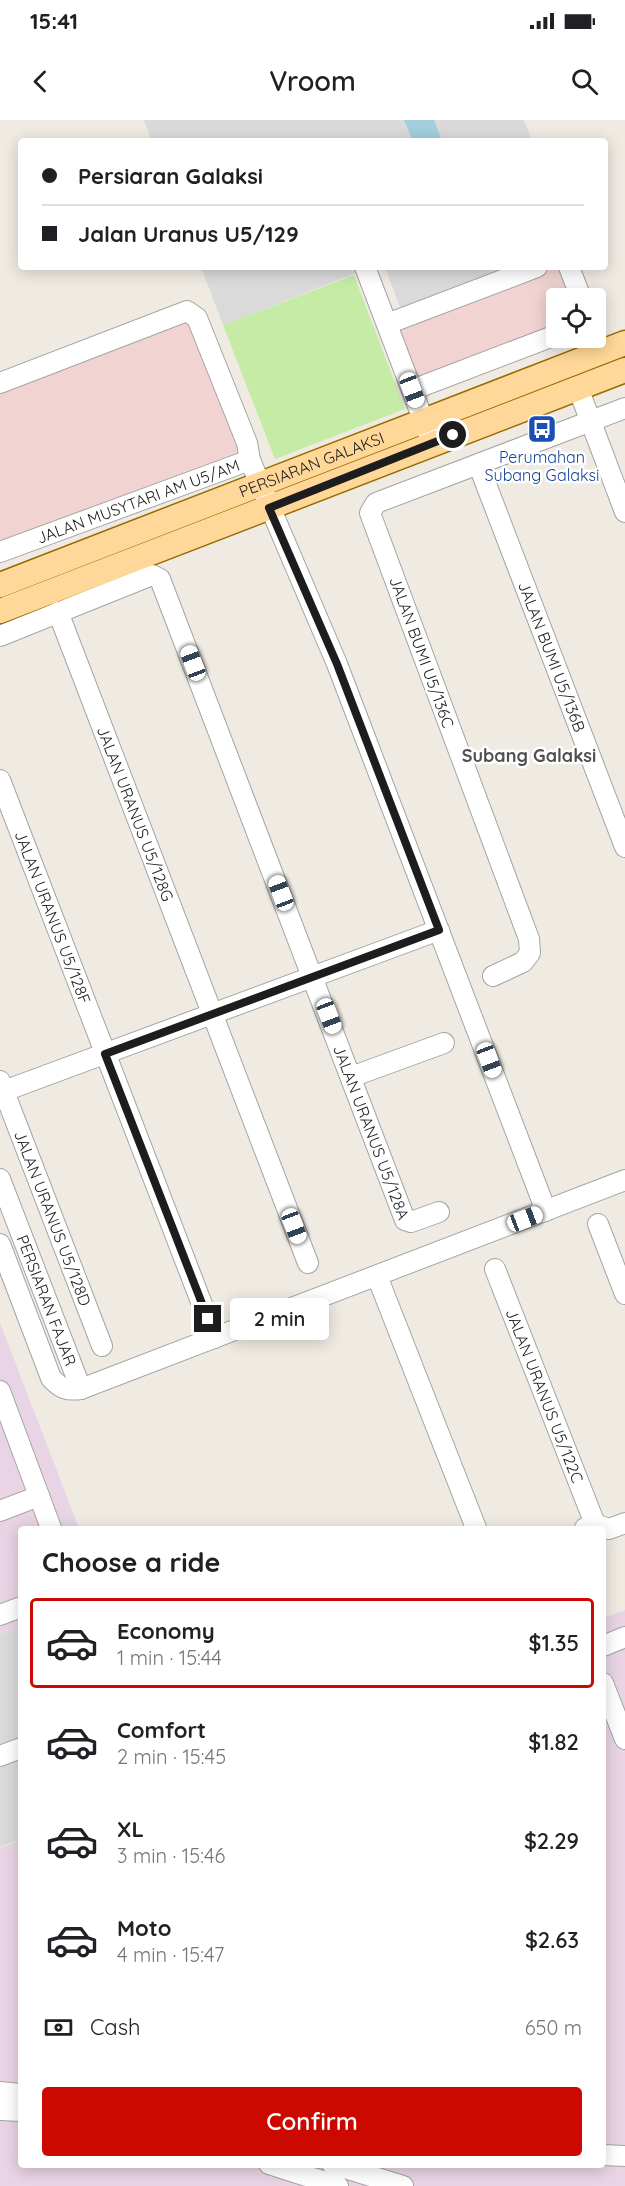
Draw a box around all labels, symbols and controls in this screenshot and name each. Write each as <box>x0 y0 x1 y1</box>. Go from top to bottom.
text: 15:41 <box>30 7 78 35</box>
text: Vroom <box>269 64 356 98</box>
icon: back <box>24 65 57 98</box>
icon: search <box>568 65 601 98</box>
text: Persiaran Galaksi <box>78 162 263 190</box>
text: Jalan Uranus U5/129 <box>78 220 299 248</box>
map controls <box>546 288 606 348</box>
button: locate <box>546 288 606 348</box>
car <box>397 370 427 410</box>
bus stop icon: Perumahan Subang Galaksi <box>526 413 558 445</box>
route start <box>439 421 466 448</box>
street label: PERSIARAN GALAKSI <box>236 427 387 502</box>
place label: Perumahan Subang Galaksi <box>485 447 599 485</box>
street label: JALAN MUSYTARI AM U5/AM <box>34 455 242 548</box>
street label: JALAN BUMI U5/136C <box>385 574 459 730</box>
street label: JALAN BUMI U5/136B <box>514 578 590 735</box>
car <box>178 643 208 683</box>
street label: JALAN URANUS U5/128G <box>93 723 178 904</box>
district label: Subang Galaksi <box>462 744 596 767</box>
street label: JALAN URANUS U5/128F <box>10 828 95 1007</box>
car <box>266 873 296 913</box>
car <box>314 996 344 1036</box>
car <box>474 1040 504 1080</box>
street label: JALAN URANUS U5/128A <box>329 1042 414 1222</box>
street label: JALAN URANUS U5/128D <box>10 1128 96 1309</box>
car <box>505 1204 545 1234</box>
car <box>279 1206 309 1246</box>
street label: PERSIARAN FAJAR <box>12 1232 81 1369</box>
callout: 2 min <box>229 1298 328 1340</box>
route end <box>194 1305 221 1332</box>
text: 2 min <box>254 1306 305 1331</box>
street label: JALAN URANUS U5/122C <box>501 1306 588 1486</box>
text: Choose a ride <box>42 1545 220 1579</box>
icon: car <box>45 1616 99 1670</box>
text: Economy <box>117 1617 215 1645</box>
text: $1.35 <box>529 1629 579 1657</box>
text: 1 min · 15:44 <box>117 1645 222 1670</box>
icon: car <box>45 1715 99 1769</box>
text: Comfort <box>117 1716 206 1744</box>
text: $1.82 <box>528 1728 579 1756</box>
text: 2 min · 15:45 <box>117 1744 226 1769</box>
icon: car <box>45 1814 99 1868</box>
text: XL <box>117 1815 144 1843</box>
text: $2.29 <box>524 1827 579 1855</box>
text: 3 min · 15:46 <box>117 1843 225 1868</box>
icon: car <box>45 1913 99 1967</box>
text: Moto <box>117 1914 171 1942</box>
text: $2.63 <box>525 1926 579 1954</box>
text: 4 min · 15:47 <box>117 1942 224 1967</box>
icon: cash <box>42 2011 75 2044</box>
text: Cash <box>90 2013 141 2041</box>
text: 650 m <box>525 2015 582 2040</box>
button: Confirm <box>42 2087 582 2156</box>

